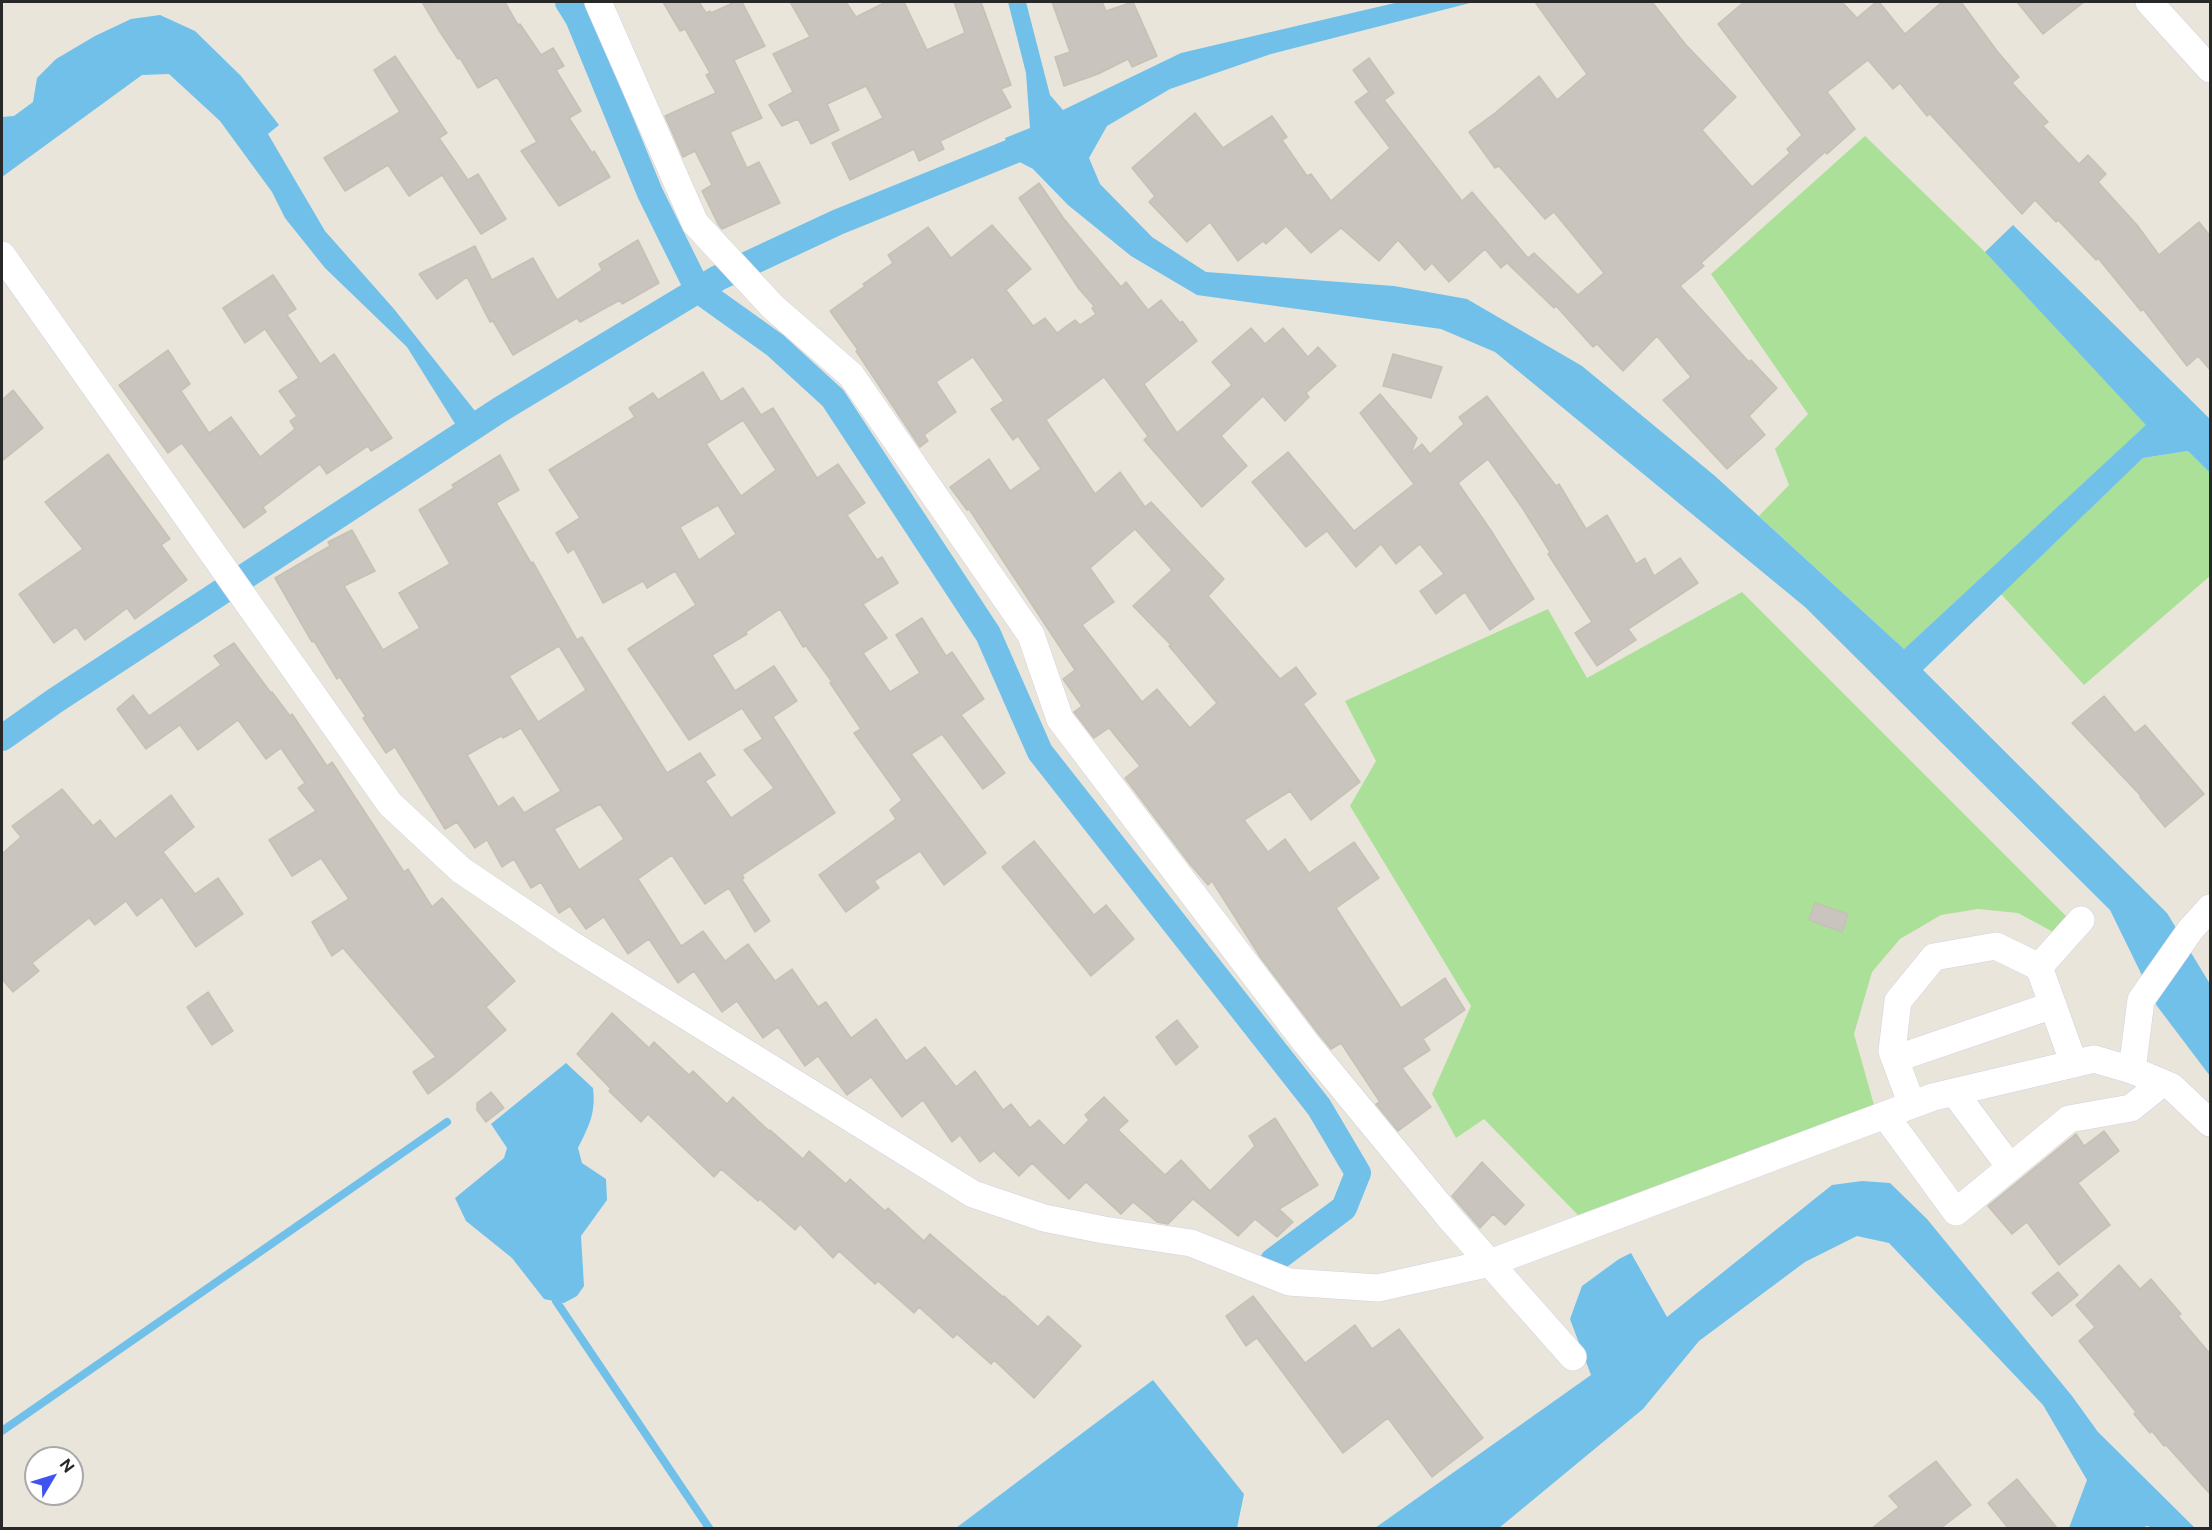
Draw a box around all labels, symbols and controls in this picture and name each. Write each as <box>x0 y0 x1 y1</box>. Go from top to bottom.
north arrow <box>24 1446 84 1506</box>
text: N <box>56 1455 78 1477</box>

